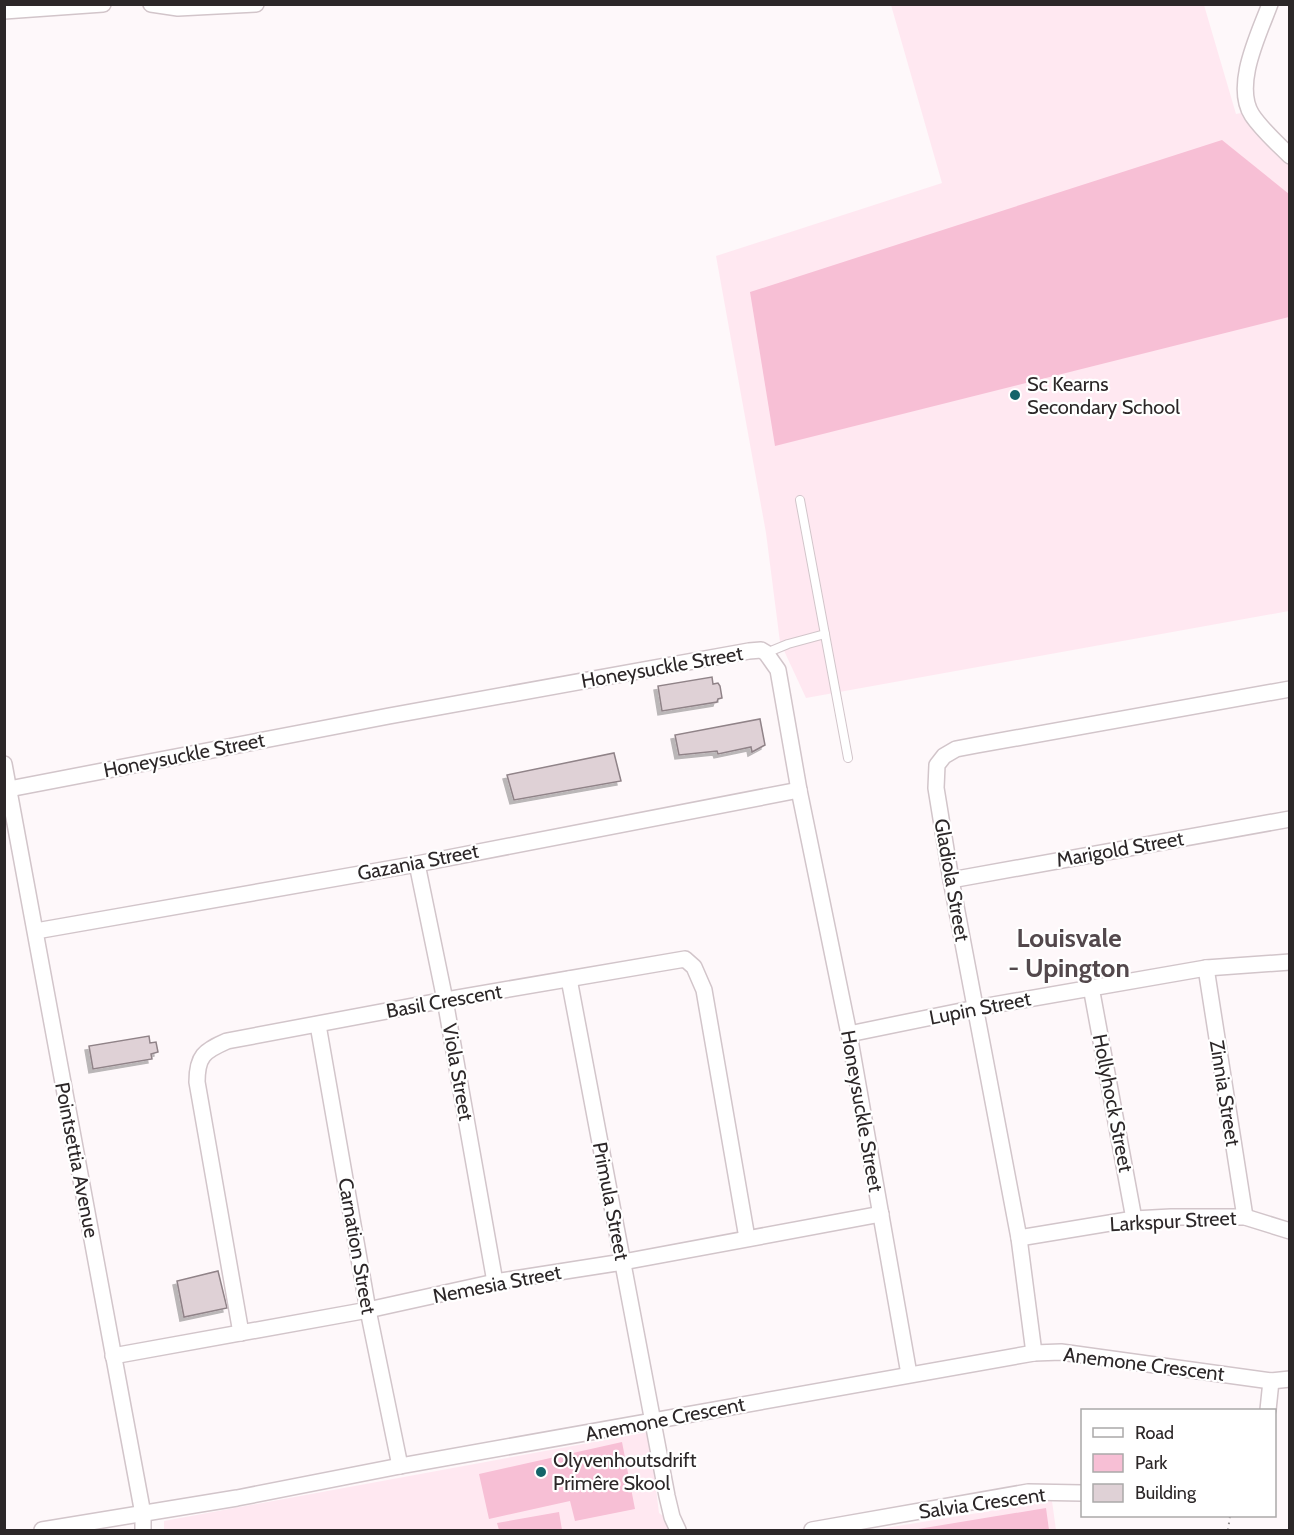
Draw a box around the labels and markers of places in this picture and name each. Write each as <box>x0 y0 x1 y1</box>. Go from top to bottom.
place label: Sc Kearns Secondary School <box>1027 372 1180 419</box>
marker: Sc Kearns Secondary School <box>1008 388 1022 402</box>
place label: Olyvenhoutsdrift Primêre Skool <box>553 1448 697 1495</box>
marker: Olyvenhoutsdrift Primêre Skool <box>534 1465 548 1479</box>

